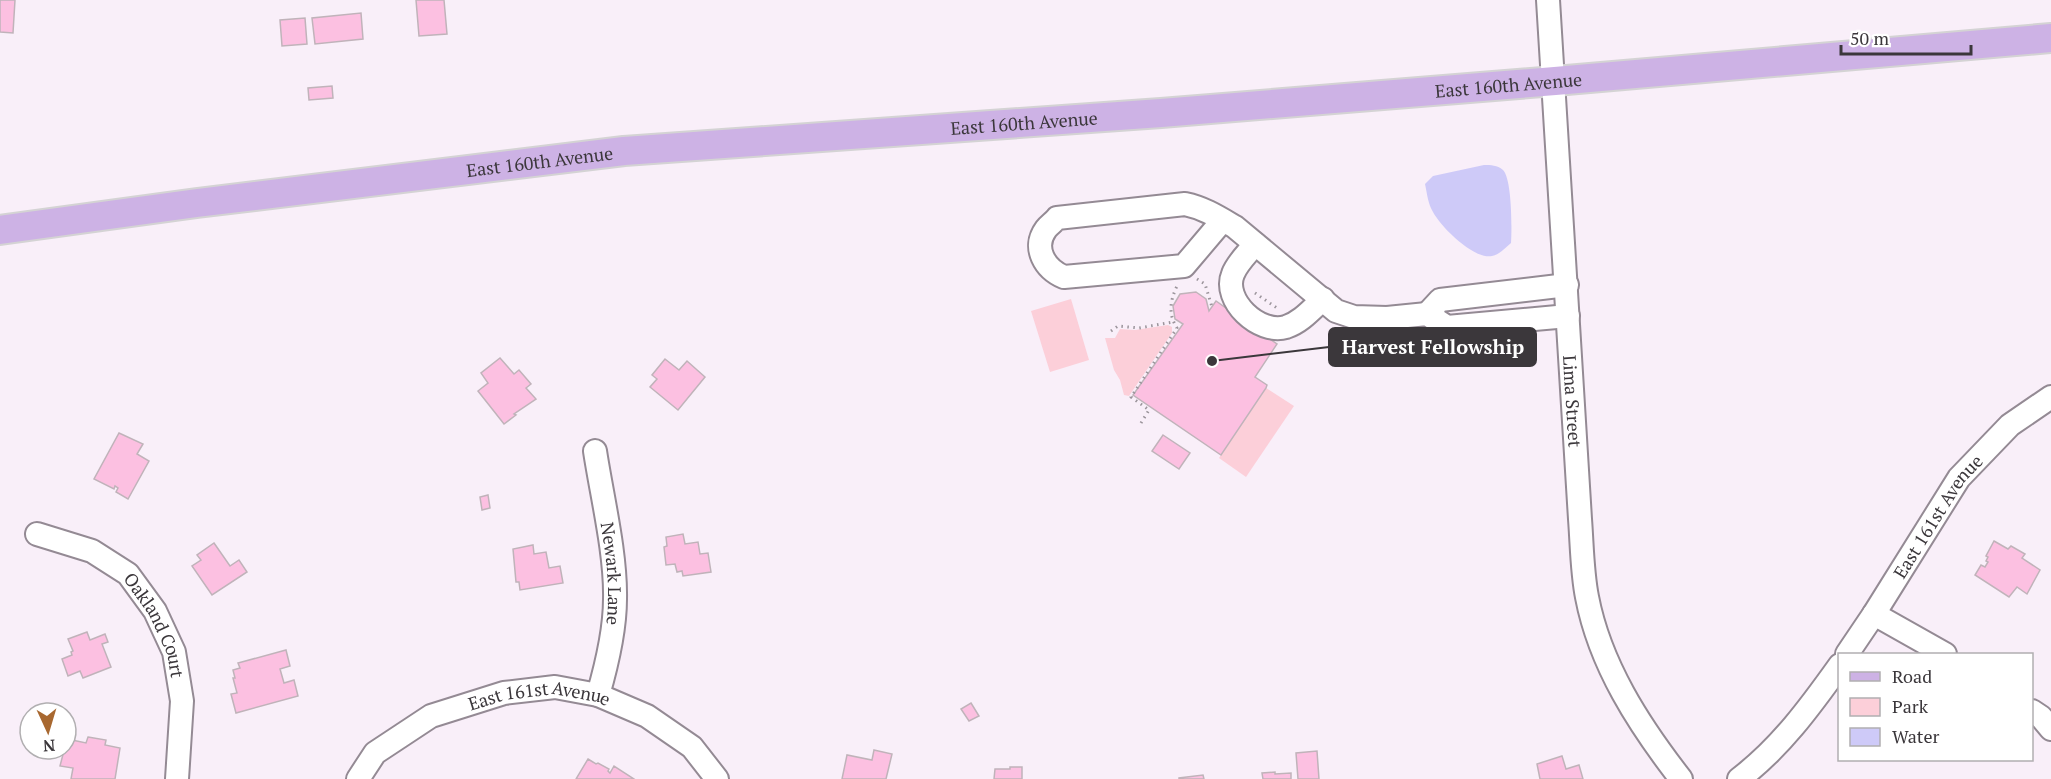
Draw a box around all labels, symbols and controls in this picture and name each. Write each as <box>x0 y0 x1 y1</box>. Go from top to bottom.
scale bar <box>1841 18 1972 56</box>
text: 50 m <box>1850 26 1890 50</box>
street label: East 160th Avenue <box>1434 67 1583 103</box>
street label: East 160th Avenue <box>950 106 1098 140</box>
street label: East 160th Avenue <box>465 140 614 182</box>
callout: Harvest Fellowship <box>1329 328 1536 366</box>
text: Harvest Fellowship <box>1342 333 1524 360</box>
street label: Lima Street <box>1558 354 1588 448</box>
street label: East 161st Avenue <box>1887 449 1988 583</box>
street label: Newark Lane <box>596 520 627 626</box>
street label: Oakland Court <box>119 567 190 680</box>
legend <box>1838 653 2033 761</box>
text: Road <box>1892 664 1932 688</box>
street label: East 161st Avenue <box>465 675 614 716</box>
text: Park <box>1892 694 1929 718</box>
north arrow <box>18 701 78 761</box>
text: Water <box>1892 724 1939 748</box>
text: N <box>42 735 56 757</box>

